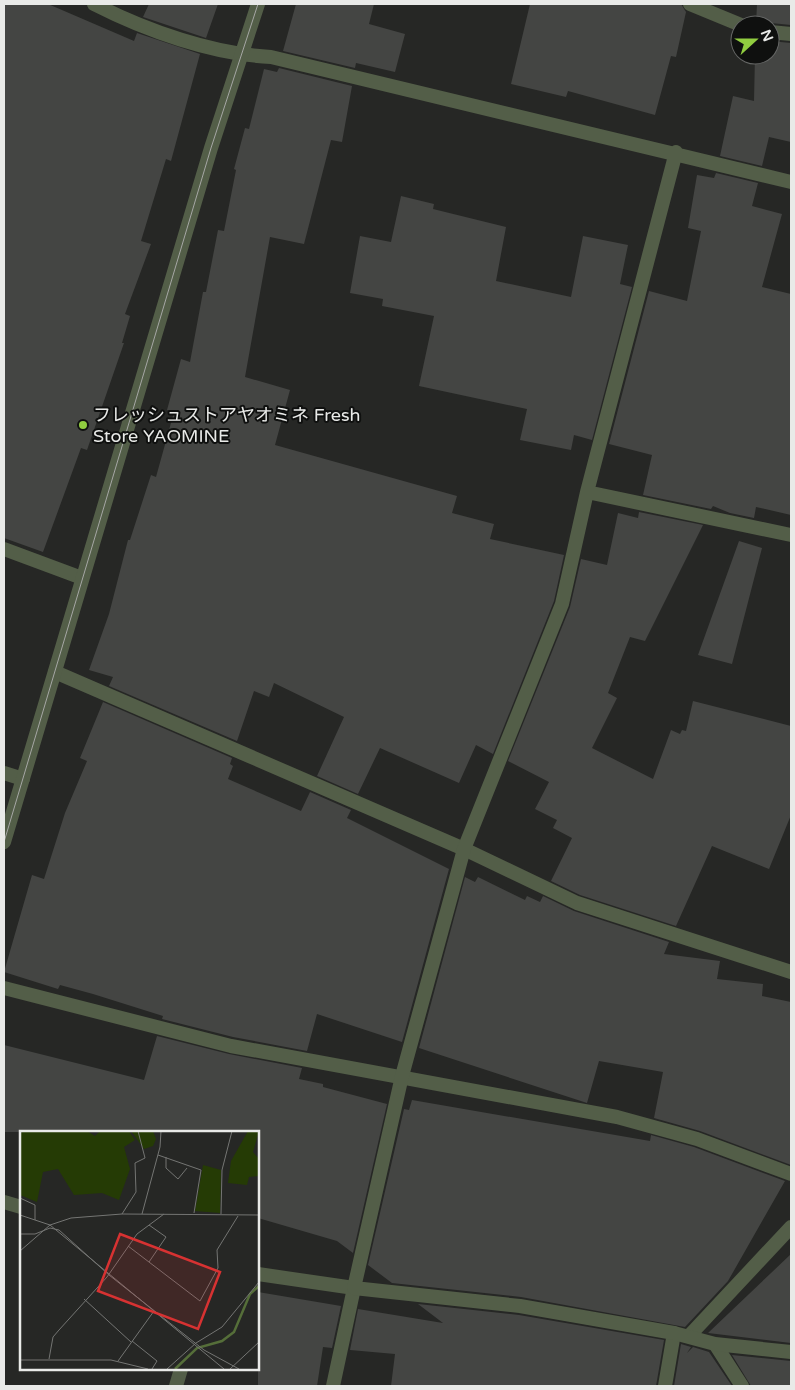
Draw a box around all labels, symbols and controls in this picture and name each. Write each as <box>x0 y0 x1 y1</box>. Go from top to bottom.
north arrow <box>730 15 780 65</box>
text: N <box>757 27 777 44</box>
place label: フレッシュストアヤオミネ Fresh Store YAOMINE <box>93 404 361 447</box>
marker: フレッシュストアヤオミネ Fresh Store YAOMINE <box>77 419 89 431</box>
inset map <box>20 1131 259 1370</box>

